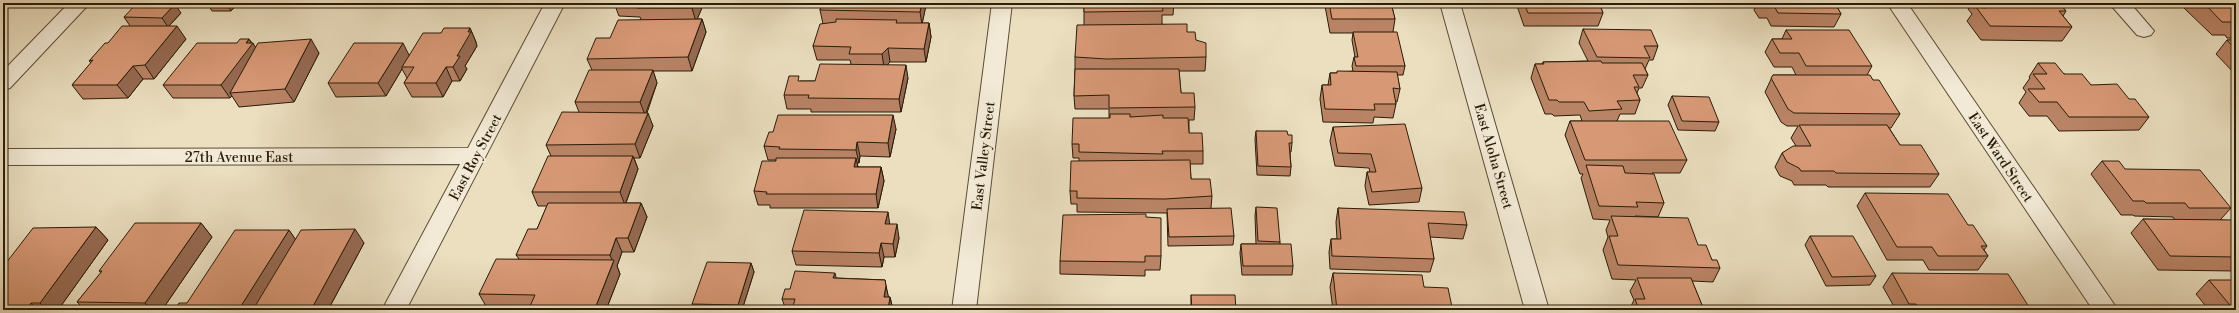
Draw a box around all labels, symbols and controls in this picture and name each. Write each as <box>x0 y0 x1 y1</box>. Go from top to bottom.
street label: East Valley Street <box>968 101 1000 212</box>
street label: East Aloha Street <box>1469 102 1517 211</box>
street label: East Ward Street <box>1963 109 2037 206</box>
street label: East Roy Street <box>445 111 506 204</box>
street label: 27th Avenue East <box>185 149 293 167</box>

